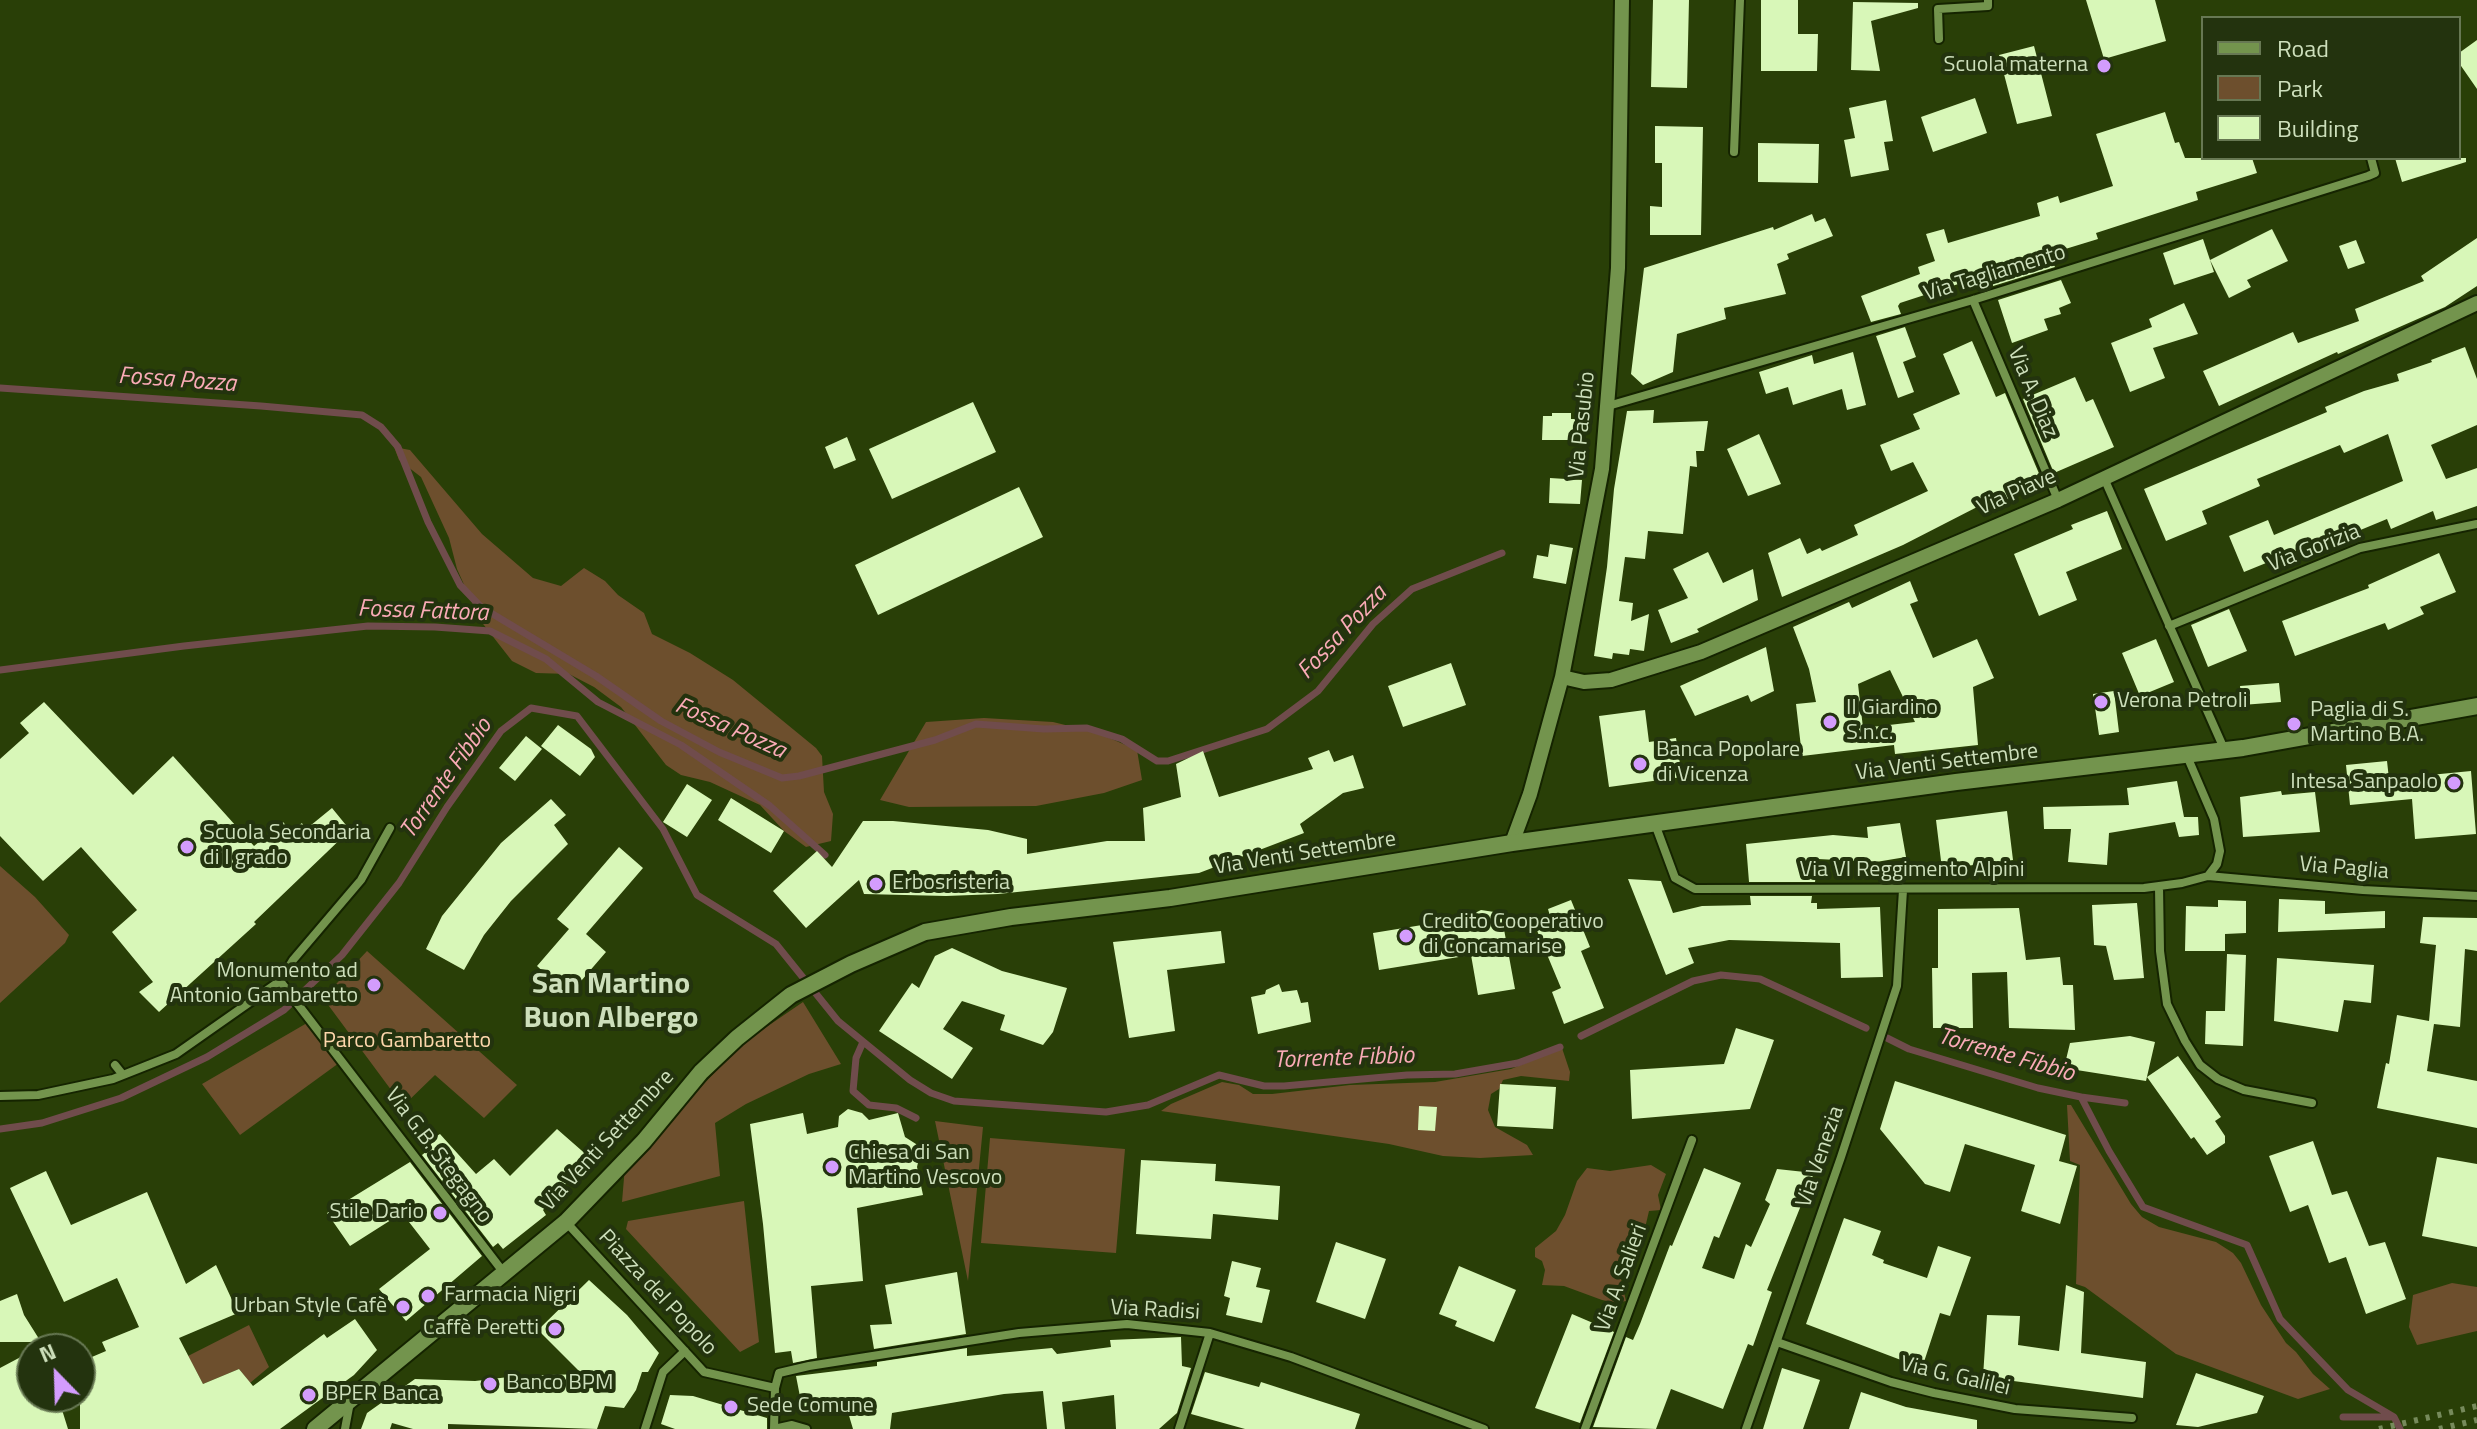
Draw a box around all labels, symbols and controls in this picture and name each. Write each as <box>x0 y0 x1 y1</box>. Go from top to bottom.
legend <box>2201 16 2461 160</box>
text: Road <box>2277 30 2329 66</box>
place label: Scuola materna <box>1944 53 2088 79</box>
marker: Scuola materna <box>2095 57 2113 75</box>
text: Park <box>2277 70 2323 106</box>
text: Building <box>2277 110 2359 146</box>
street label: Via Tagliamento <box>1921 240 2069 308</box>
street label: Via A. Diaz <box>2001 344 2063 442</box>
water label: Fossa Pozza <box>117 363 237 399</box>
street label: Via Pasubio <box>1564 370 1602 480</box>
street label: Via Piave <box>1973 464 2061 522</box>
street label: Via Gorizia <box>2264 519 2364 579</box>
water label: Fossa Pozza <box>1292 580 1394 686</box>
water label: Fossa Fattora <box>357 595 489 629</box>
place label: Verona Petroli <box>2117 689 2248 715</box>
water label: Fossa Pozza <box>670 692 790 766</box>
marker: Verona Petroli <box>2092 693 2110 711</box>
place label: Il Giardino S.n.c. <box>1846 696 1938 748</box>
place label: Paglia di S. Martino B.A. <box>2310 698 2424 750</box>
water label: Torrente Fibbio <box>395 713 499 845</box>
marker: Il Giardino S.n.c. <box>1821 713 1839 731</box>
marker: Paglia di S. Martino B.A. <box>2285 715 2303 733</box>
place label: Banca Popolare di Vicenza <box>1656 738 1800 790</box>
street label: Via Venti Settembre <box>1854 739 2040 787</box>
marker: Banca Popolare di Vicenza <box>1631 755 1649 773</box>
place label: Intesa Sanpaolo <box>2290 770 2438 796</box>
marker: Intesa Sanpaolo <box>2445 774 2463 792</box>
place label: Scuola Secondaria di I grado <box>203 821 371 872</box>
street label: Via Venti Settembre <box>1212 827 1398 881</box>
marker: Scuola Secondaria di I grado <box>178 838 196 856</box>
street label: Via Paglia <box>2298 852 2390 886</box>
street label: Via VI Reggimento Alpini <box>1799 858 2025 884</box>
place label: Erbosristeria <box>892 871 1010 897</box>
marker: Erbosristeria <box>867 875 885 893</box>
place label: Credito Cooperativo di Concamarise <box>1422 910 1604 962</box>
marker: Credito Cooperativo di Concamarise <box>1397 927 1415 945</box>
place label: Monumento ad Antonio Gambaretto <box>170 959 358 1010</box>
district label: San Martino Buon Albergo <box>524 968 698 1038</box>
marker: Monumento ad Antonio Gambaretto <box>365 976 383 994</box>
water label: Torrente Fibbio <box>1935 1023 2077 1089</box>
park label: Parco Gambaretto <box>323 1029 491 1055</box>
water label: Torrente Fibbio <box>1273 1042 1415 1076</box>
street label: Via Venti Settembre <box>536 1065 680 1217</box>
street label: Via G.B. Stegagno <box>379 1083 497 1229</box>
street label: Via Venezia <box>1791 1103 1851 1211</box>
place label: Chiesa di San Martino Vescovo <box>848 1141 1002 1192</box>
marker: Chiesa di San Martino Vescovo <box>823 1158 841 1176</box>
place label: Stile Dario <box>329 1200 424 1226</box>
marker: Stile Dario <box>431 1204 449 1222</box>
street label: Via A. Salieri <box>1590 1221 1654 1335</box>
street label: Piazza del Popolo <box>592 1225 722 1361</box>
place label: Farmacia Nigri <box>444 1283 577 1309</box>
marker: Farmacia Nigri <box>419 1287 437 1305</box>
place label: Urban Style Cafè <box>234 1294 387 1320</box>
street label: Via Radisi <box>1110 1295 1200 1327</box>
marker: Urban Style Cafè <box>394 1298 412 1316</box>
place label: Caffè Peretti <box>423 1316 539 1342</box>
marker: Caffè Peretti <box>546 1320 564 1338</box>
north arrow <box>16 1333 96 1413</box>
text: N <box>34 1334 61 1371</box>
street label: Via G. Galilei <box>1897 1352 2013 1402</box>
place label: Banco BPM <box>506 1371 613 1397</box>
marker: Banco BPM <box>481 1375 499 1393</box>
place label: BPER Banca <box>325 1382 439 1408</box>
marker: BPER Banca <box>300 1386 318 1404</box>
place label: Sede Comune <box>747 1394 874 1420</box>
marker: Sede Comune <box>722 1398 740 1416</box>

